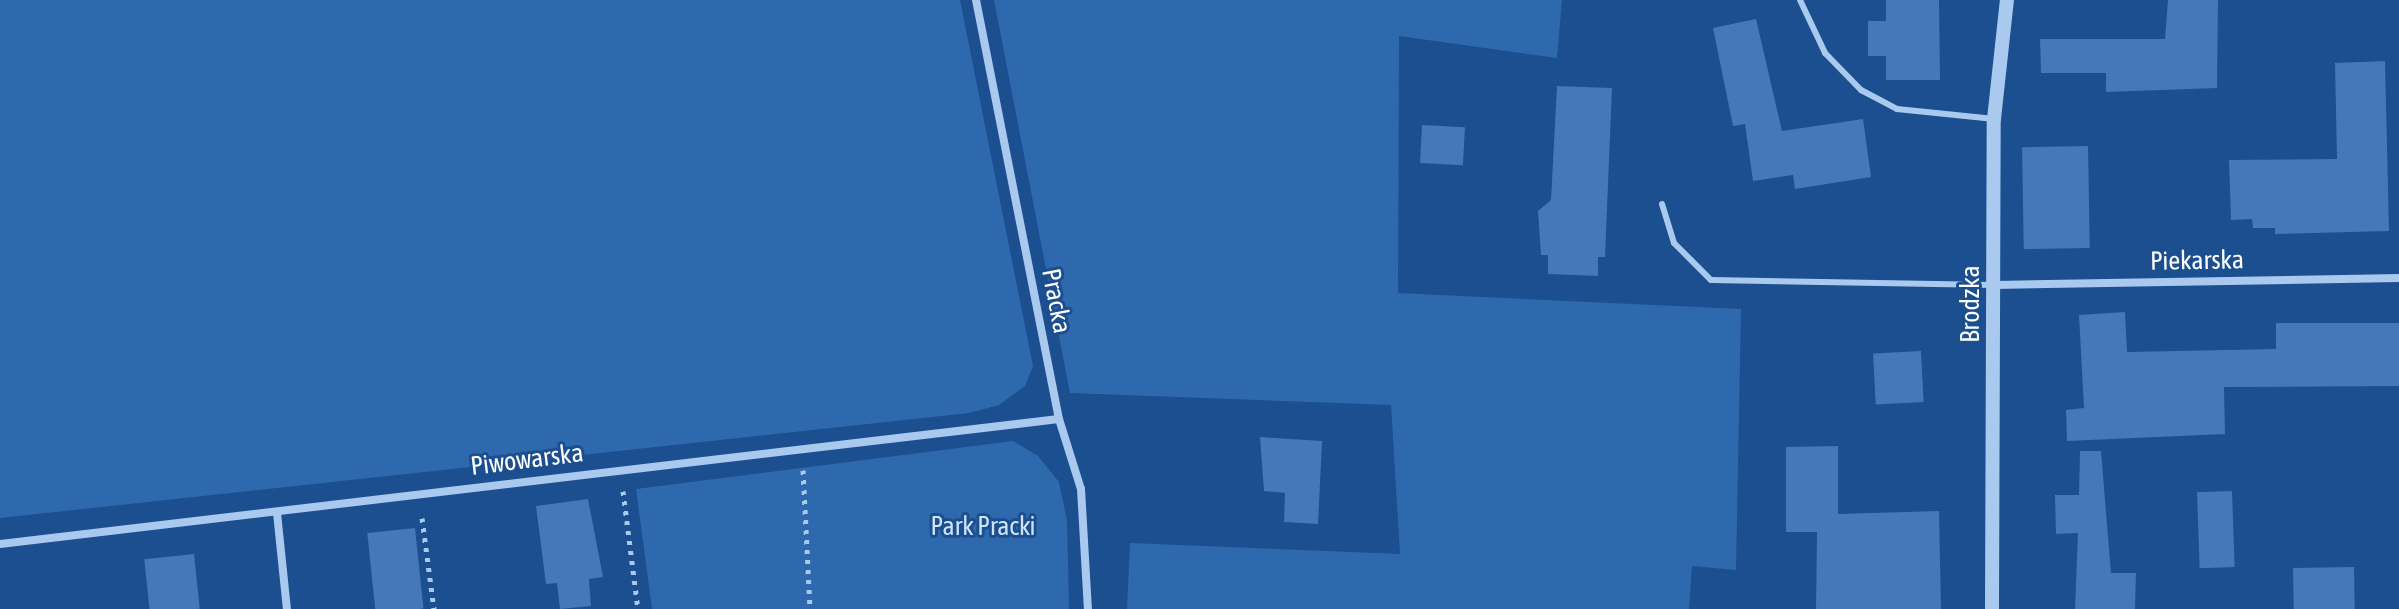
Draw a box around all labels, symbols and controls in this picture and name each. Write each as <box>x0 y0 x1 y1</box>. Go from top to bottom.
street label: Piekarska <box>2150 245 2244 277</box>
street label: Brodzka <box>1955 265 1987 343</box>
street label: Pracka <box>1034 266 1078 336</box>
street label: Piwowarska <box>469 438 585 482</box>
park label: Park Pracki <box>930 511 1036 543</box>

